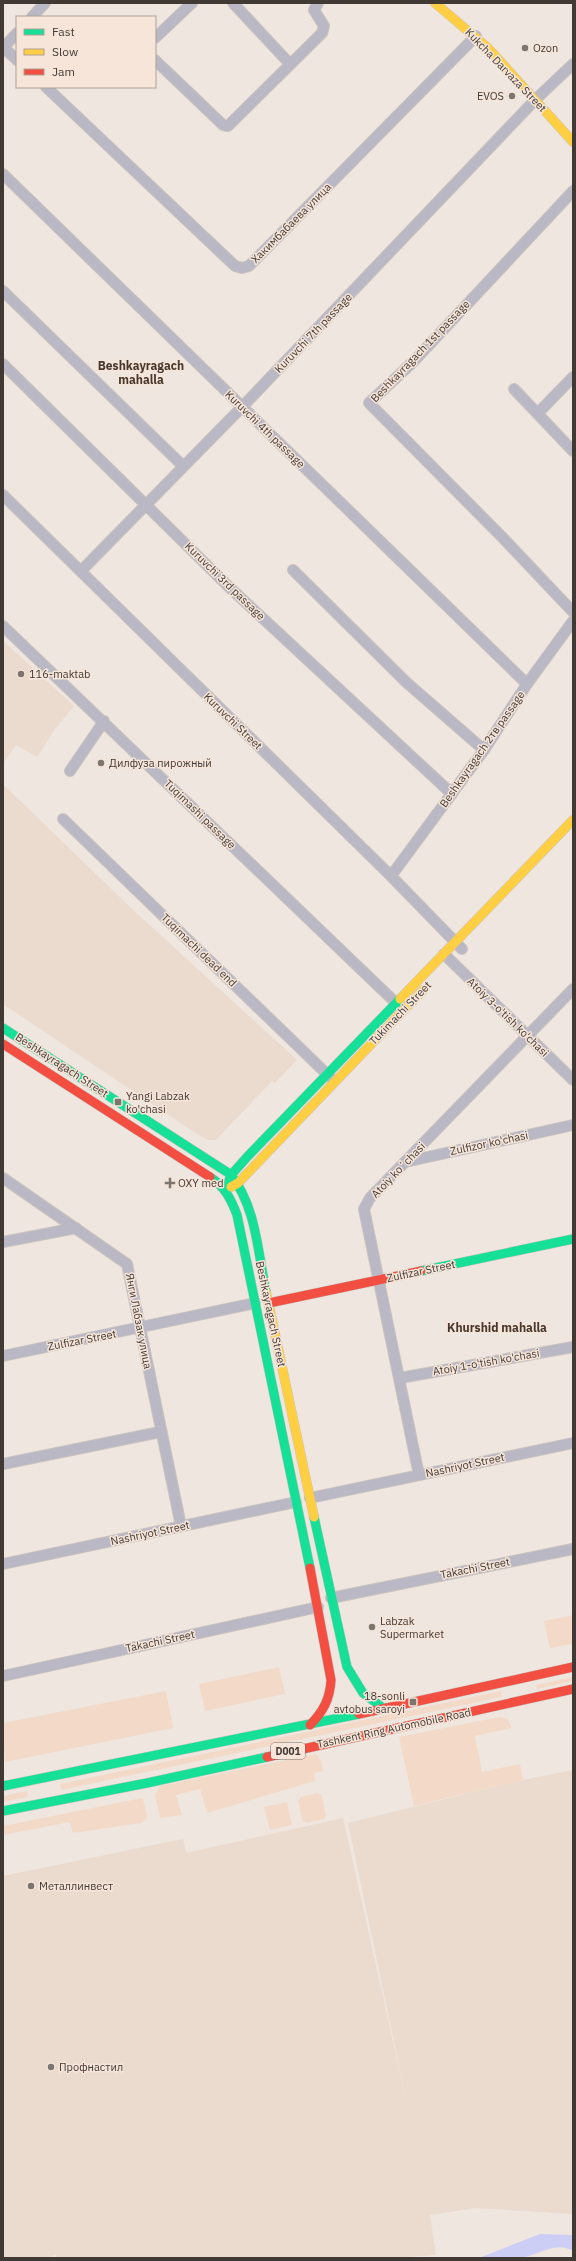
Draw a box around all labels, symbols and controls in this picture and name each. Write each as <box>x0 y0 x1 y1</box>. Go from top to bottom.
legend <box>16 16 156 88</box>
text: Fast <box>52 24 75 39</box>
street label: Kukcha Darvaza Street <box>462 25 550 115</box>
place label: Ozon <box>533 41 558 55</box>
marker: Ozon <box>520 43 530 53</box>
text: Slow <box>52 44 78 59</box>
text: Jam <box>52 64 75 79</box>
place label: EVOS <box>477 89 504 103</box>
marker: EVOS <box>507 91 517 101</box>
street label: Хакимбабаева улица <box>248 180 334 266</box>
street label: Kuruvchi 7th passage <box>271 290 355 376</box>
street label: Beshkayragach 1st passage <box>367 297 473 405</box>
district label: Beshkayragach mahalla <box>98 358 184 387</box>
street label: Kuruvchi 4th passage <box>222 387 308 471</box>
street label: Kuruvchi 3rd passage <box>182 539 268 623</box>
place label: 116-maktab <box>29 667 90 681</box>
marker: 116-maktab <box>16 669 26 679</box>
street label: Beshkayragach 2тв passage <box>436 688 528 810</box>
street label: Kuruvchi Street <box>201 690 265 753</box>
place label: Дилфуза пирожный <box>109 756 212 770</box>
marker: Дилфуза пирожный <box>96 758 106 768</box>
street label: Tuqimashi passage <box>161 776 239 852</box>
street label: Tuqimachi dead end <box>158 910 240 990</box>
street label: Atoiy 3-o'tish ko'chasi <box>464 974 552 1060</box>
street label: Tukimachi Street <box>366 978 434 1048</box>
street label: Beshkayragach Street <box>13 1030 111 1100</box>
place label: Yangi Labzak ko'chasi <box>126 1089 190 1116</box>
marker: Yangi Labzak ko'chasi <box>113 1097 123 1107</box>
street label: Zulfizor ko'chasi <box>449 1128 529 1158</box>
street label: Atoiy koʻchasi <box>368 1139 428 1201</box>
place label: OXY med <box>178 1176 224 1190</box>
marker: OXY med <box>165 1178 175 1188</box>
street label: Zulfizar Street <box>386 1257 457 1285</box>
street label: Beshkayragach Street <box>253 1260 289 1368</box>
street label: Янги Лабзак улица <box>123 1272 155 1370</box>
district label: Khurshid mahalla <box>447 1320 547 1335</box>
street label: Zulfizar Street <box>47 1326 118 1354</box>
street label: Atoiy 1-o'tish ko'chasi <box>432 1346 540 1378</box>
street label: Nashriyot Street <box>424 1450 506 1480</box>
street label: Nashriyot Street <box>109 1518 191 1548</box>
street label: Takachi Street <box>439 1554 511 1582</box>
place label: Labzak Supermarket <box>380 1614 444 1641</box>
marker: Labzak Supermarket <box>367 1622 377 1632</box>
street label: Takachi Street <box>124 1627 196 1655</box>
place label: 18-sonli avtobus saroyi <box>334 1689 405 1716</box>
marker: 18-sonli avtobus saroyi <box>408 1697 418 1707</box>
street label: Tashkent Ring Automobile Road <box>316 1705 472 1751</box>
road number: D001 <box>271 1743 305 1759</box>
place label: Металлинвест <box>39 1879 113 1893</box>
marker: Металлинвест <box>26 1881 36 1891</box>
place label: Профнастил <box>59 2060 123 2074</box>
marker: Профнастил <box>46 2062 56 2072</box>

